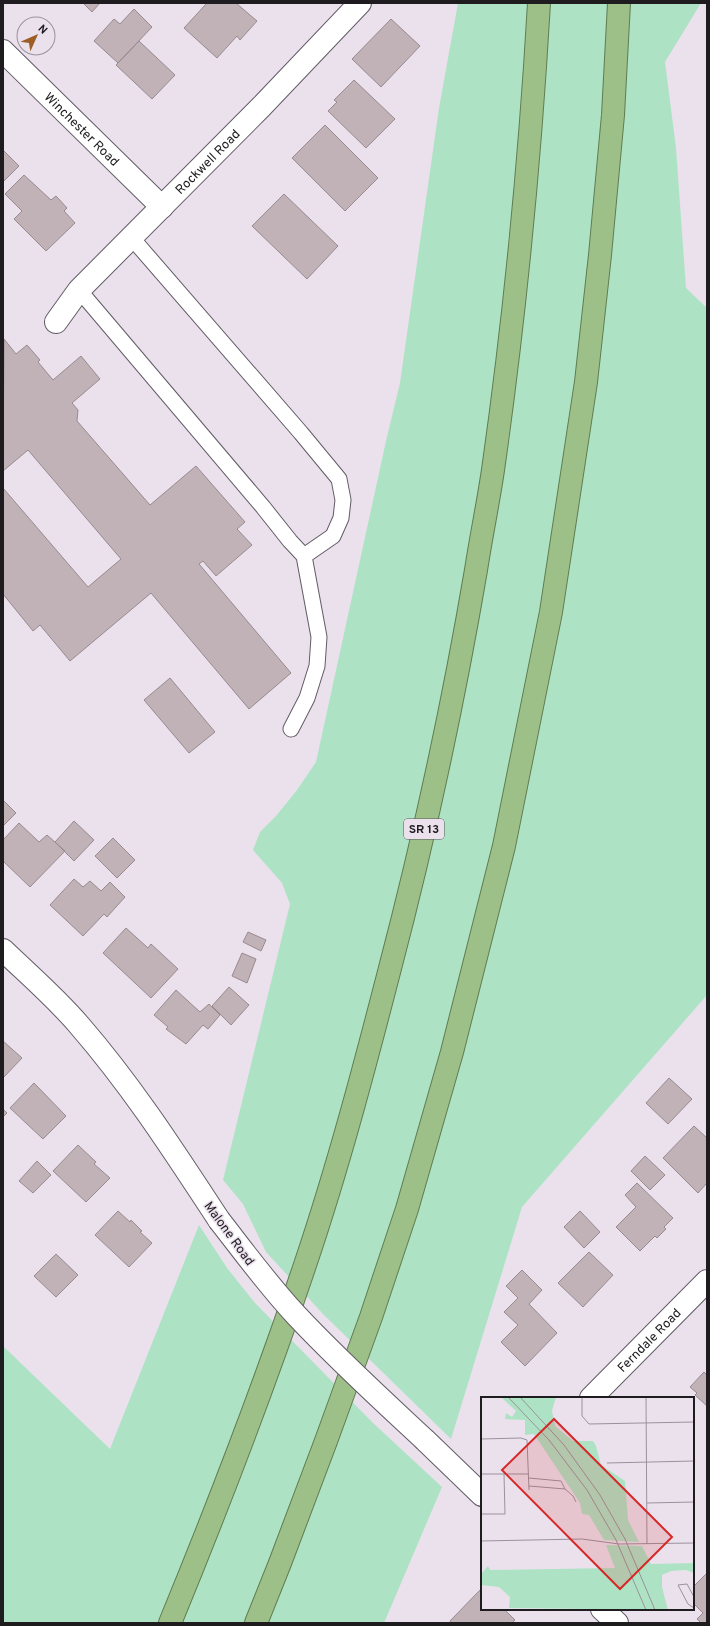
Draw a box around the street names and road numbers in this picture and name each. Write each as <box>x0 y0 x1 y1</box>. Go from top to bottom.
street label: Winchester Road <box>40 90 122 170</box>
street label: Rockwell Road <box>173 127 244 198</box>
road number: SR 13 <box>404 819 444 839</box>
street label: Malone Road <box>200 1199 257 1269</box>
street label: Ferndale Road <box>615 1306 685 1377</box>

